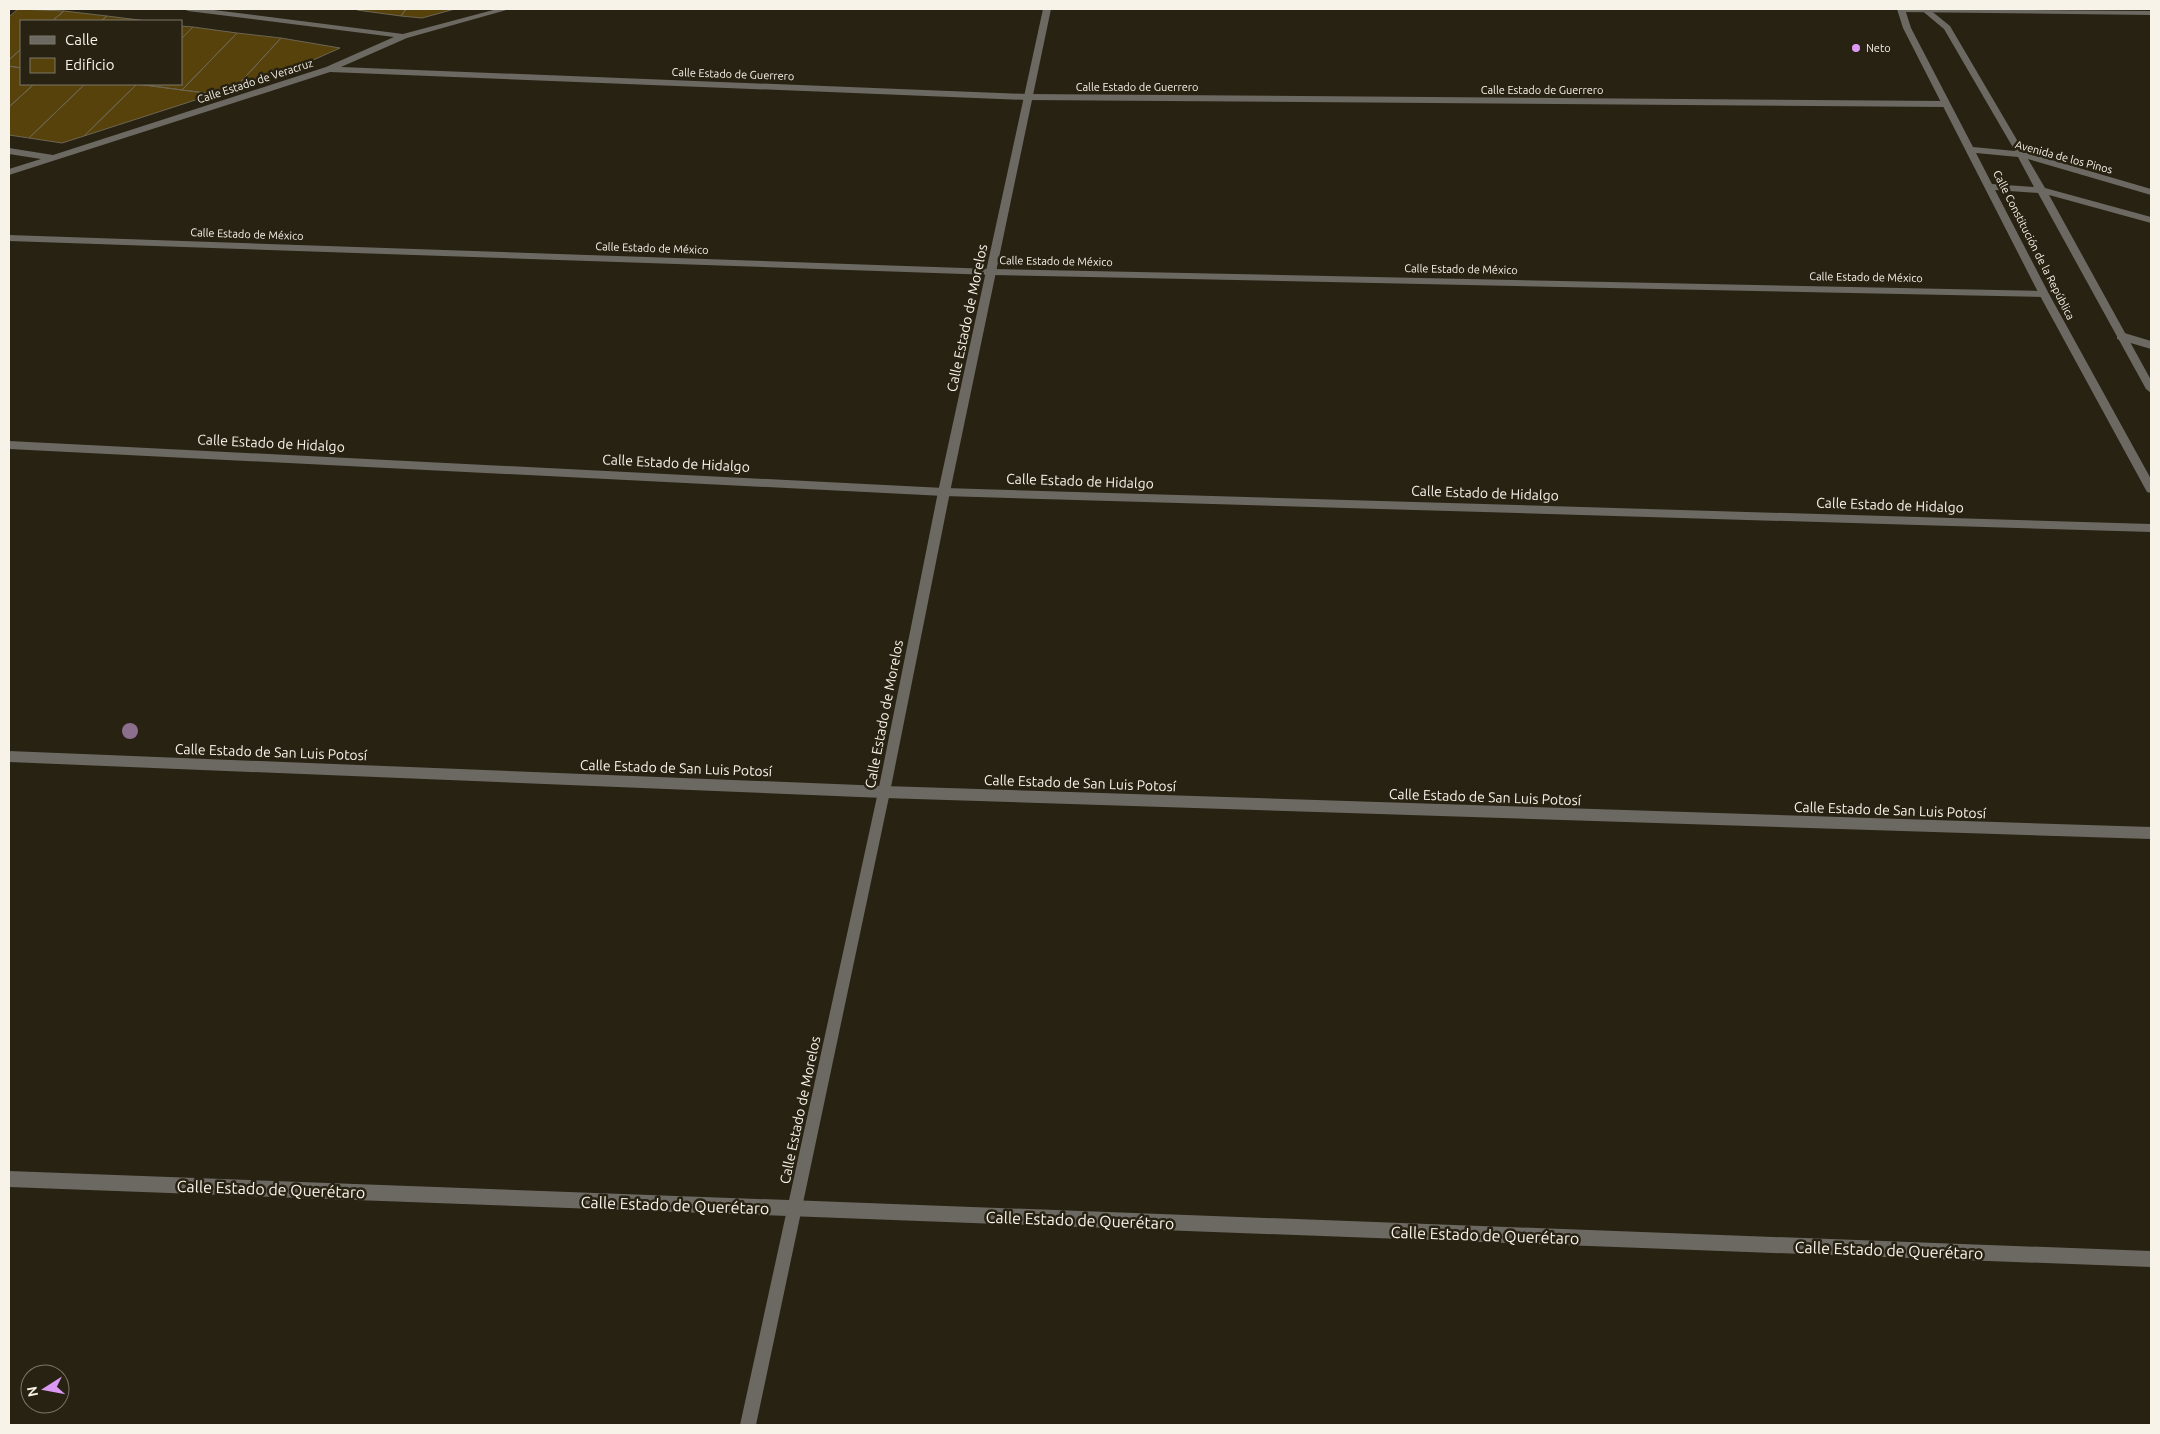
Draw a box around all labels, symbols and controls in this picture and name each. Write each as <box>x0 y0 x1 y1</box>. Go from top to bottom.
legend <box>20 20 182 85</box>
text: Calle <box>65 31 98 48</box>
marker: Neto <box>1850 42 1862 54</box>
place label: Neto <box>1866 42 1891 54</box>
text: Edificio <box>65 56 114 73</box>
street label: Calle Estado de Veracruz <box>196 57 314 105</box>
street label: Calle Estado de Guerrero <box>671 66 795 82</box>
street label: Calle Estado de Guerrero <box>1076 81 1198 93</box>
street label: Calle Estado de Guerrero <box>1481 84 1603 96</box>
street label: Avenida de los Pinos <box>2014 138 2114 176</box>
street label: Calle Constitución de la República <box>1991 168 2077 322</box>
street label: Calle Estado de México <box>190 226 304 242</box>
street label: Calle Estado de México <box>595 240 709 256</box>
street label: Calle Estado de Morelos <box>944 243 990 393</box>
street label: Calle Estado de México <box>999 254 1113 268</box>
street label: Calle Estado de México <box>1404 262 1518 276</box>
street label: Calle Estado de México <box>1809 270 1923 284</box>
street label: Calle Estado de Hidalgo <box>197 431 345 455</box>
street label: Calle Estado de Hidalgo <box>602 451 750 475</box>
street label: Calle Estado de Hidalgo <box>1006 470 1154 492</box>
street label: Calle Estado de Hidalgo <box>1411 482 1559 504</box>
street label: Calle Estado de Hidalgo <box>1816 494 1964 516</box>
street label: Calle Estado de Morelos <box>862 639 906 789</box>
street label: Calle Estado de San Luis Potosí <box>175 741 368 763</box>
street label: Calle Estado de San Luis Potosí <box>580 757 773 779</box>
street label: Calle Estado de San Luis Potosí <box>984 772 1177 794</box>
street label: Calle Estado de San Luis Potosí <box>1389 786 1582 808</box>
street label: Calle Estado de San Luis Potosí <box>1794 799 1987 821</box>
street label: Calle Estado de Morelos <box>777 1035 823 1185</box>
street label: Calle Estado de Querétaro <box>176 1177 366 1201</box>
street label: Calle Estado de Querétaro <box>580 1193 770 1217</box>
street label: Calle Estado de Querétaro <box>985 1208 1175 1232</box>
street label: Calle Estado de Querétaro <box>1390 1223 1580 1247</box>
street label: Calle Estado de Querétaro <box>1794 1238 1984 1262</box>
north arrow <box>20 1364 70 1414</box>
text: N <box>23 1385 41 1398</box>

